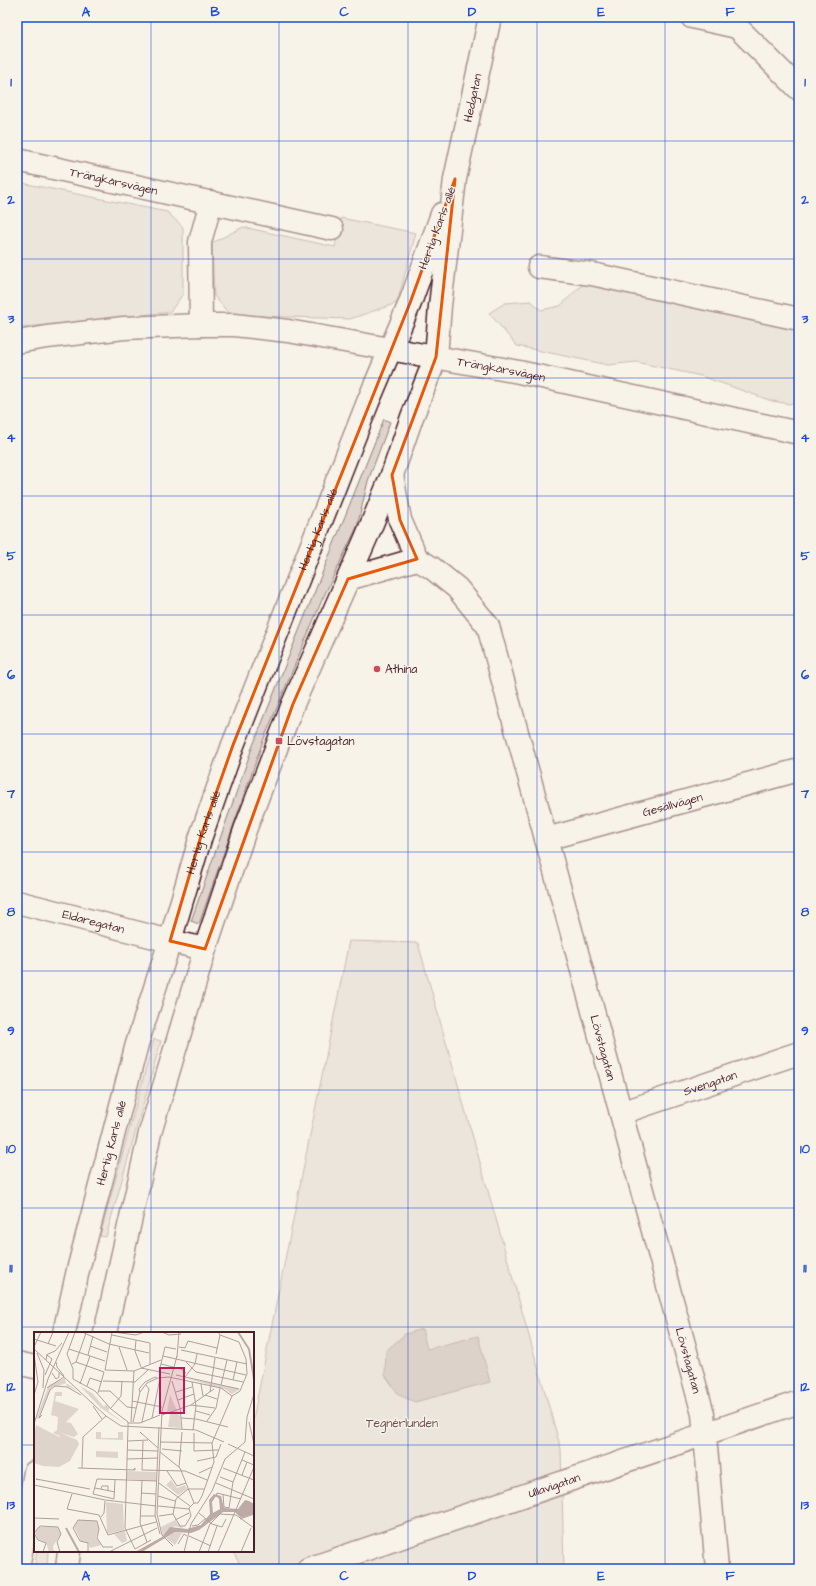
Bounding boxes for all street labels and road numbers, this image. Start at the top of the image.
street label: Hedgatan [460,72,487,124]
street label: Trängkårsvägen [68,164,159,200]
street label: Hertig Karls allé [415,184,461,272]
street label: Trängkårsvägen [456,353,547,387]
street label: Hertig Karls allé [294,485,342,573]
street label: Hertig Karls allé [182,788,226,876]
street label: Gesällvägen [640,789,705,821]
street label: Eldaregatan [60,906,126,938]
street label: Lövstagatan [586,1013,620,1083]
street label: Svengatan [681,1066,739,1100]
street label: Hertig Karls allé [92,1098,131,1187]
street label: Lövstagatan [671,1326,705,1395]
street label: Ullavigatan [526,1469,583,1502]

